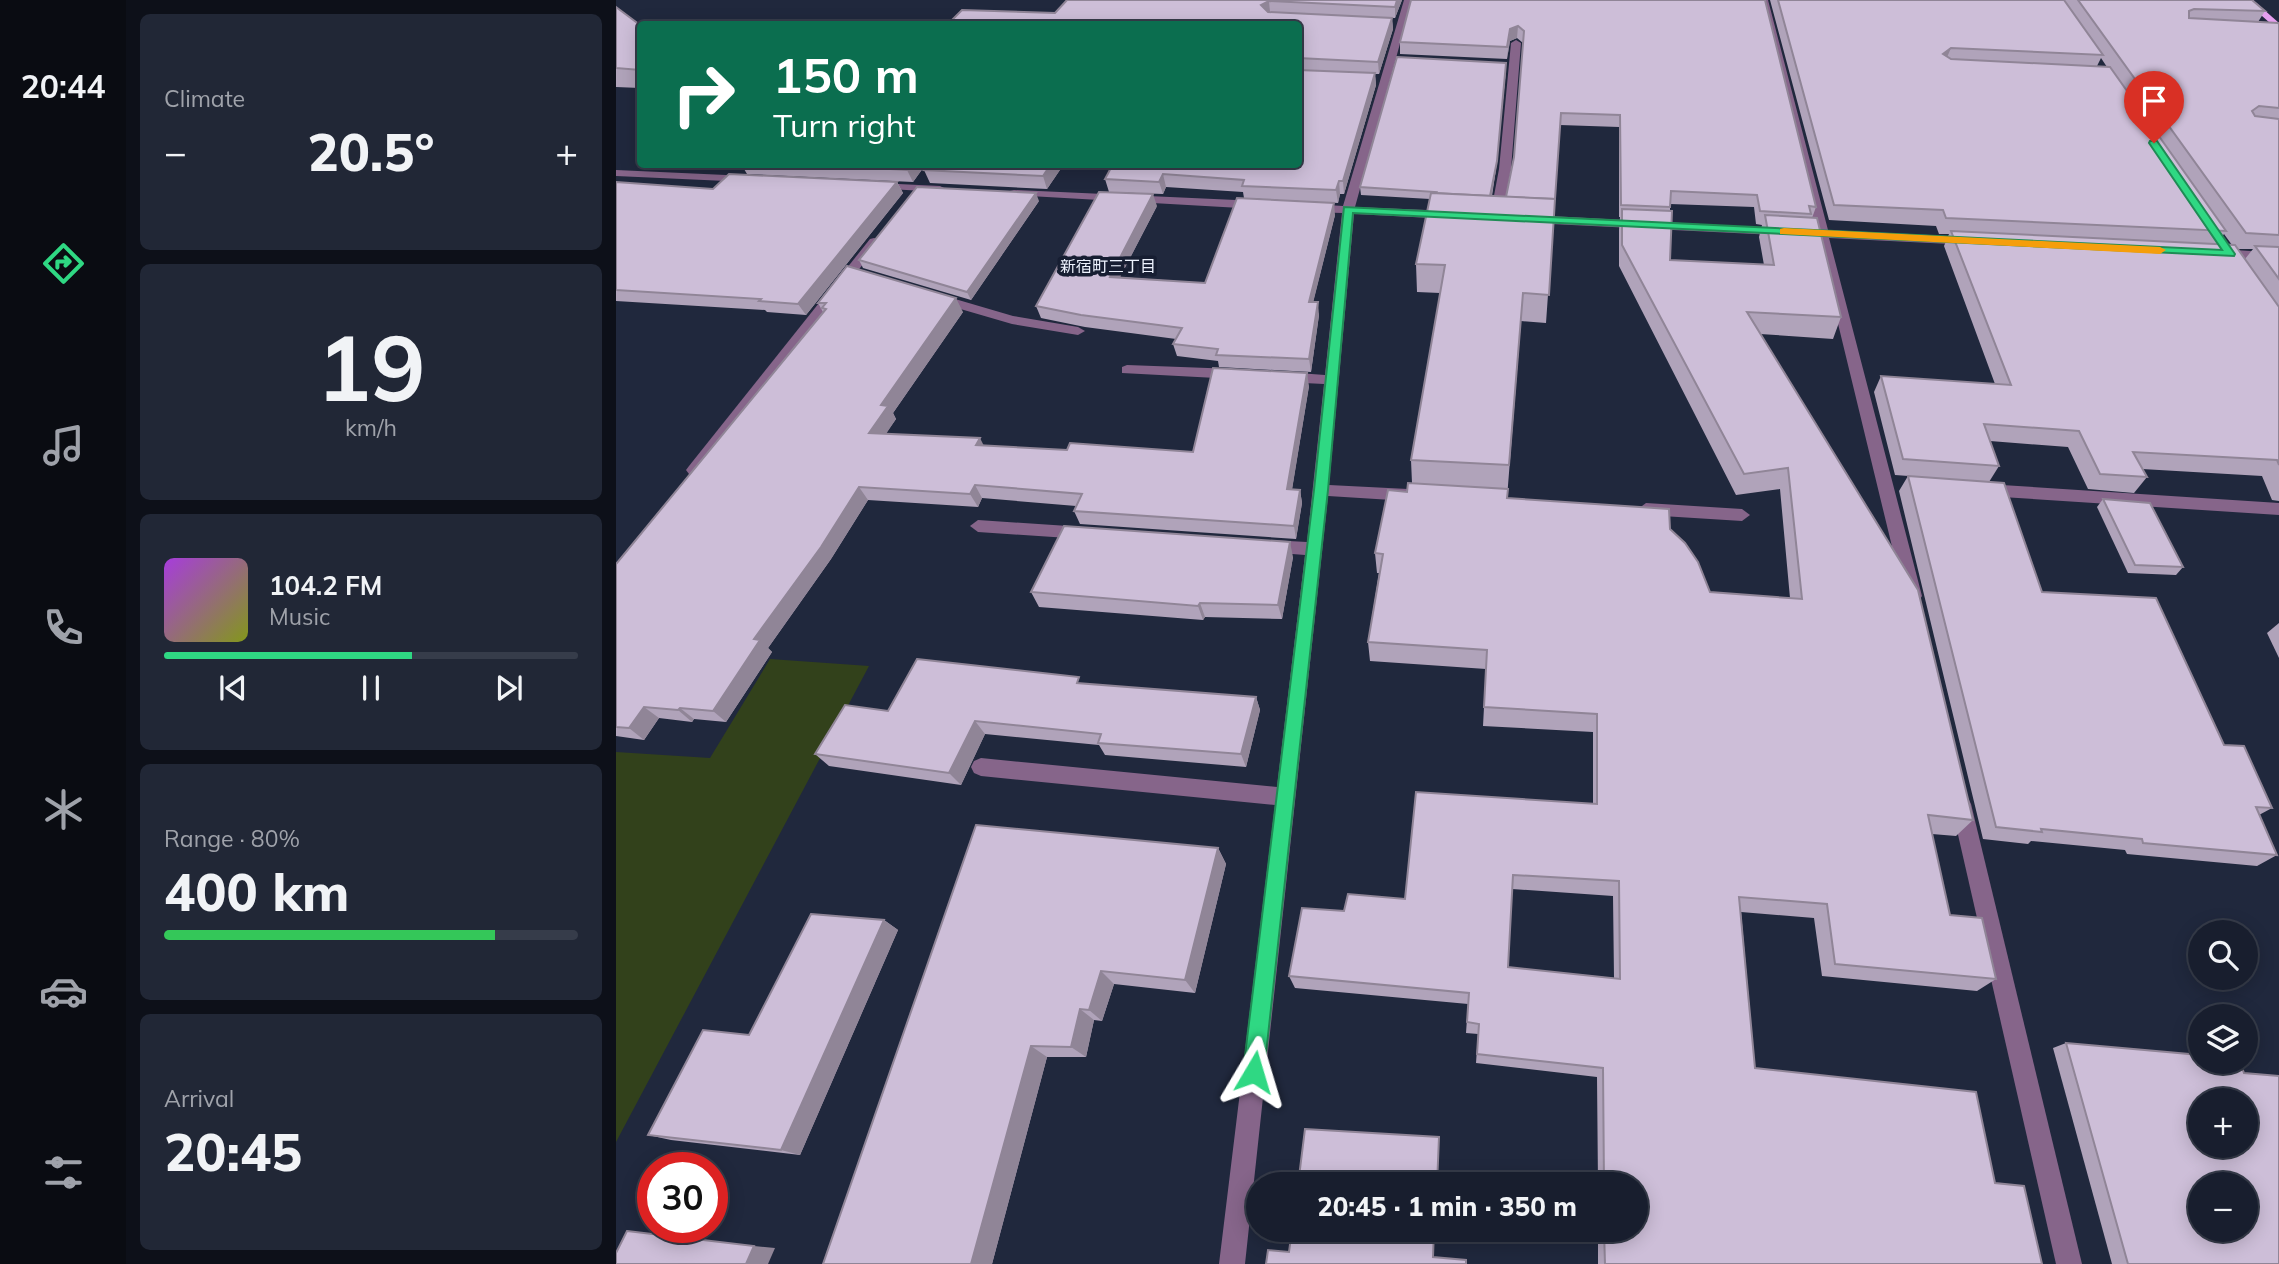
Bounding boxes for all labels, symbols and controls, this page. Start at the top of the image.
text: 150 m [773,44,919,105]
icon: right [658,49,749,140]
text: 20:44 [21,66,105,106]
pin [2124,71,2184,143]
icon: arrive [2135,82,2173,120]
text: Climate [164,84,245,113]
text: Turn right [773,105,916,145]
text: 20.5° [307,119,435,184]
text: − [164,128,187,176]
text: + [555,128,578,176]
icon: directions [39,239,88,288]
district label: 新宿町三丁目 [1060,256,1156,276]
text: 19 [316,310,426,424]
text: km/h [345,413,397,442]
icon: music [39,421,88,470]
text: 104.2 FM [269,569,382,602]
text: Music [269,602,330,631]
icon: phone [39,603,88,652]
icon: previous [214,669,252,707]
icon: pause [352,669,390,707]
icon: next [490,669,528,707]
icon: climate [39,785,88,834]
text: Range · 80% [164,824,300,853]
text: 400 km [164,859,349,924]
map controls [2188,920,2258,1242]
button: search [2188,920,2258,990]
icon: car [39,967,88,1016]
button: layers [2188,1004,2258,1074]
position arrow [1217,1035,1291,1109]
text: Arrival [164,1084,234,1113]
button: + [2188,1088,2258,1158]
text: 20:45 [164,1119,302,1184]
icon: filters [39,1148,88,1197]
speed limit sign: 30 [637,1152,728,1243]
button: − [2188,1172,2258,1242]
text: 20:45 · 1 min · 350 m [1317,1190,1577,1223]

